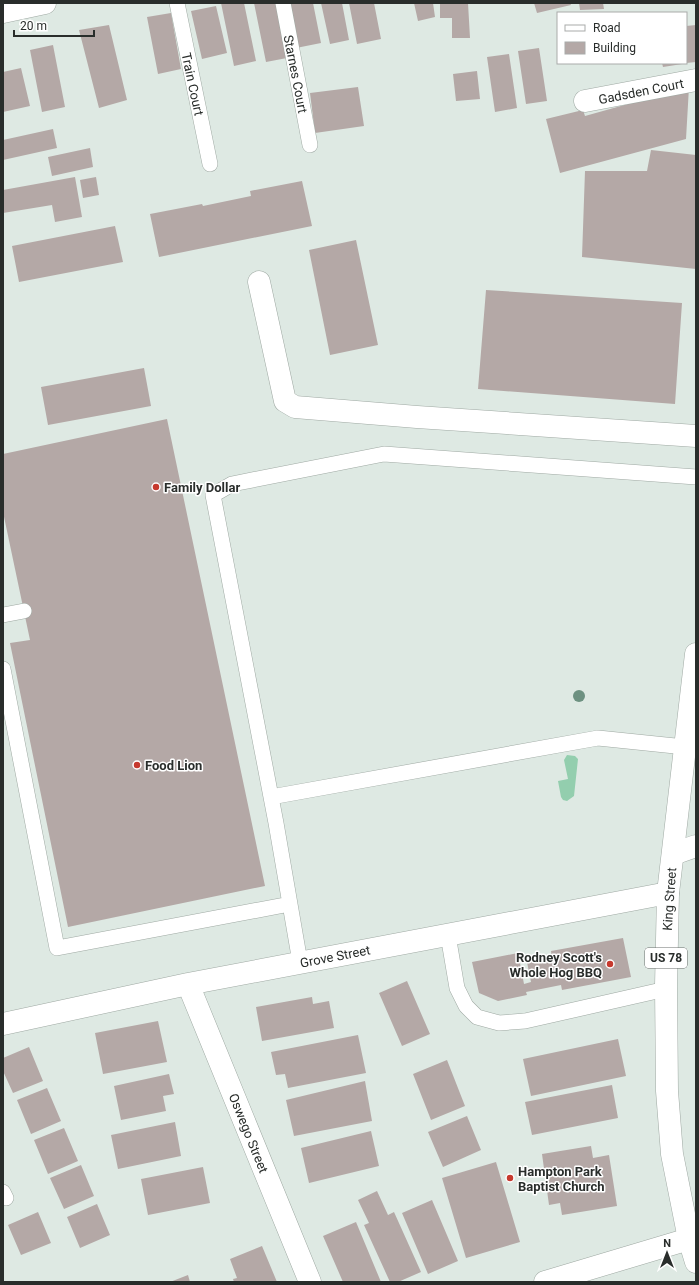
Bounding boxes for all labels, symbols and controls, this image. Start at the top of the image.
scale bar [14,12,94,38]
legend [557,12,687,64]
text: 20 m [20,19,47,33]
text: Road [593,21,621,35]
street label: Starnes Court [281,34,310,115]
text: Building [593,41,636,55]
street label: Train Court [179,51,207,117]
street label: Gadsden Court [597,76,685,107]
place label: Family Dollar [164,480,240,495]
marker: Family Dollar [151,482,161,492]
place label: Food Lion [145,758,202,773]
marker: Food Lion [132,760,142,770]
street label: King Street [660,867,679,931]
street label: Grove Street [299,942,371,971]
road number: US 78 [645,948,687,968]
place label: Rodney Scott's Whole Hog BBQ [510,950,602,980]
marker: Rodney Scott's Whole Hog BBQ [605,959,615,969]
street label: Oswego Street [226,1091,271,1175]
place label: Hampton Park Baptist Church [518,1164,604,1194]
marker: Hampton Park Baptist Church [505,1173,515,1183]
north arrow [647,1233,687,1273]
text: N [663,1237,671,1250]

